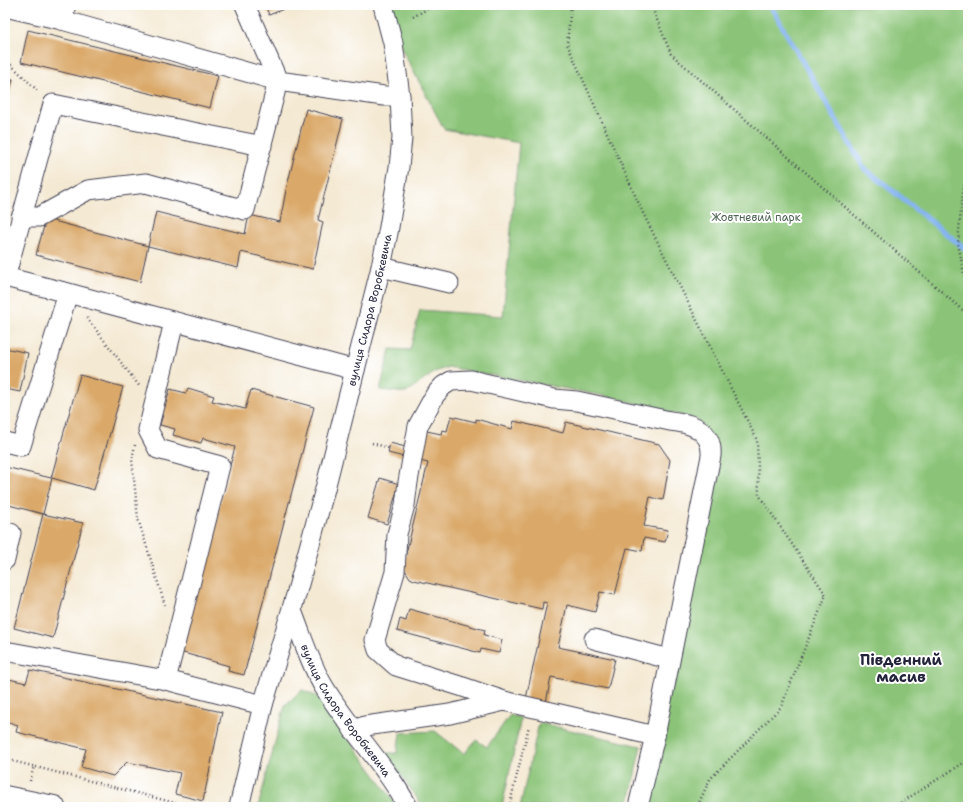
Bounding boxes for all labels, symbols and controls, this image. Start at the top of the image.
park label: Жовтневий парк [712,210,801,225]
street label: вулиця Сидора Воробкевича [344,232,395,388]
street label: вулиця Сидора Воробкевича [298,642,395,780]
district label: Південний масив [860,650,943,687]

